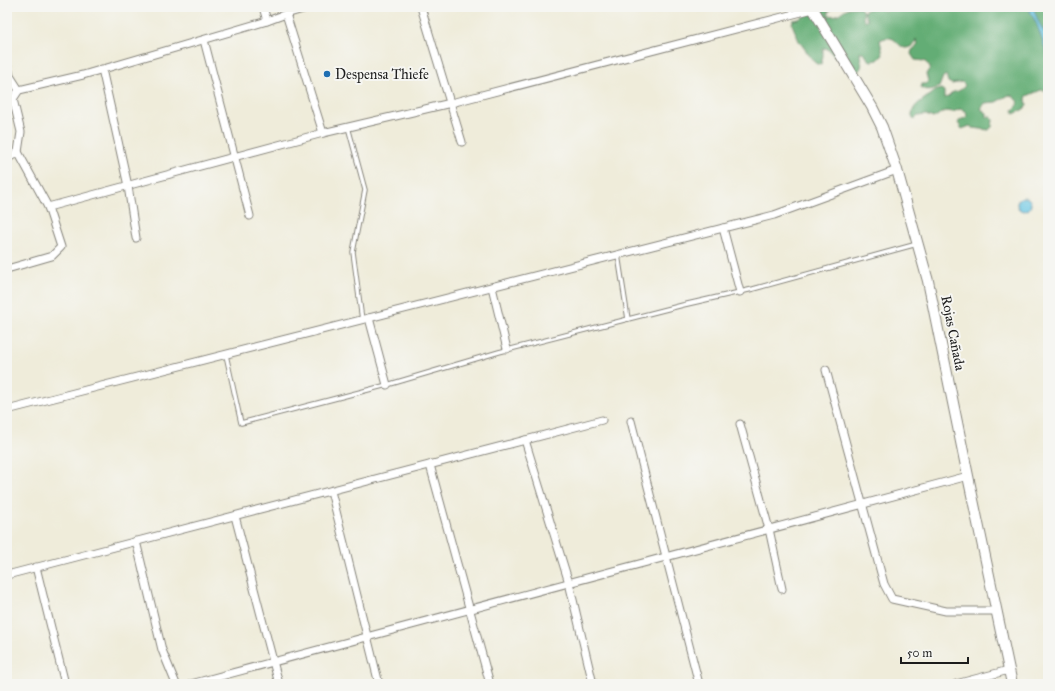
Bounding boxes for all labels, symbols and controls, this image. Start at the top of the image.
place label: Despensa Thiefe [335,66,429,83]
marker: Despensa Thiefe [322,69,332,79]
street label: Rojas Cañada [937,294,969,372]
scale bar [901,639,968,665]
text: 50 m [907,646,932,660]

